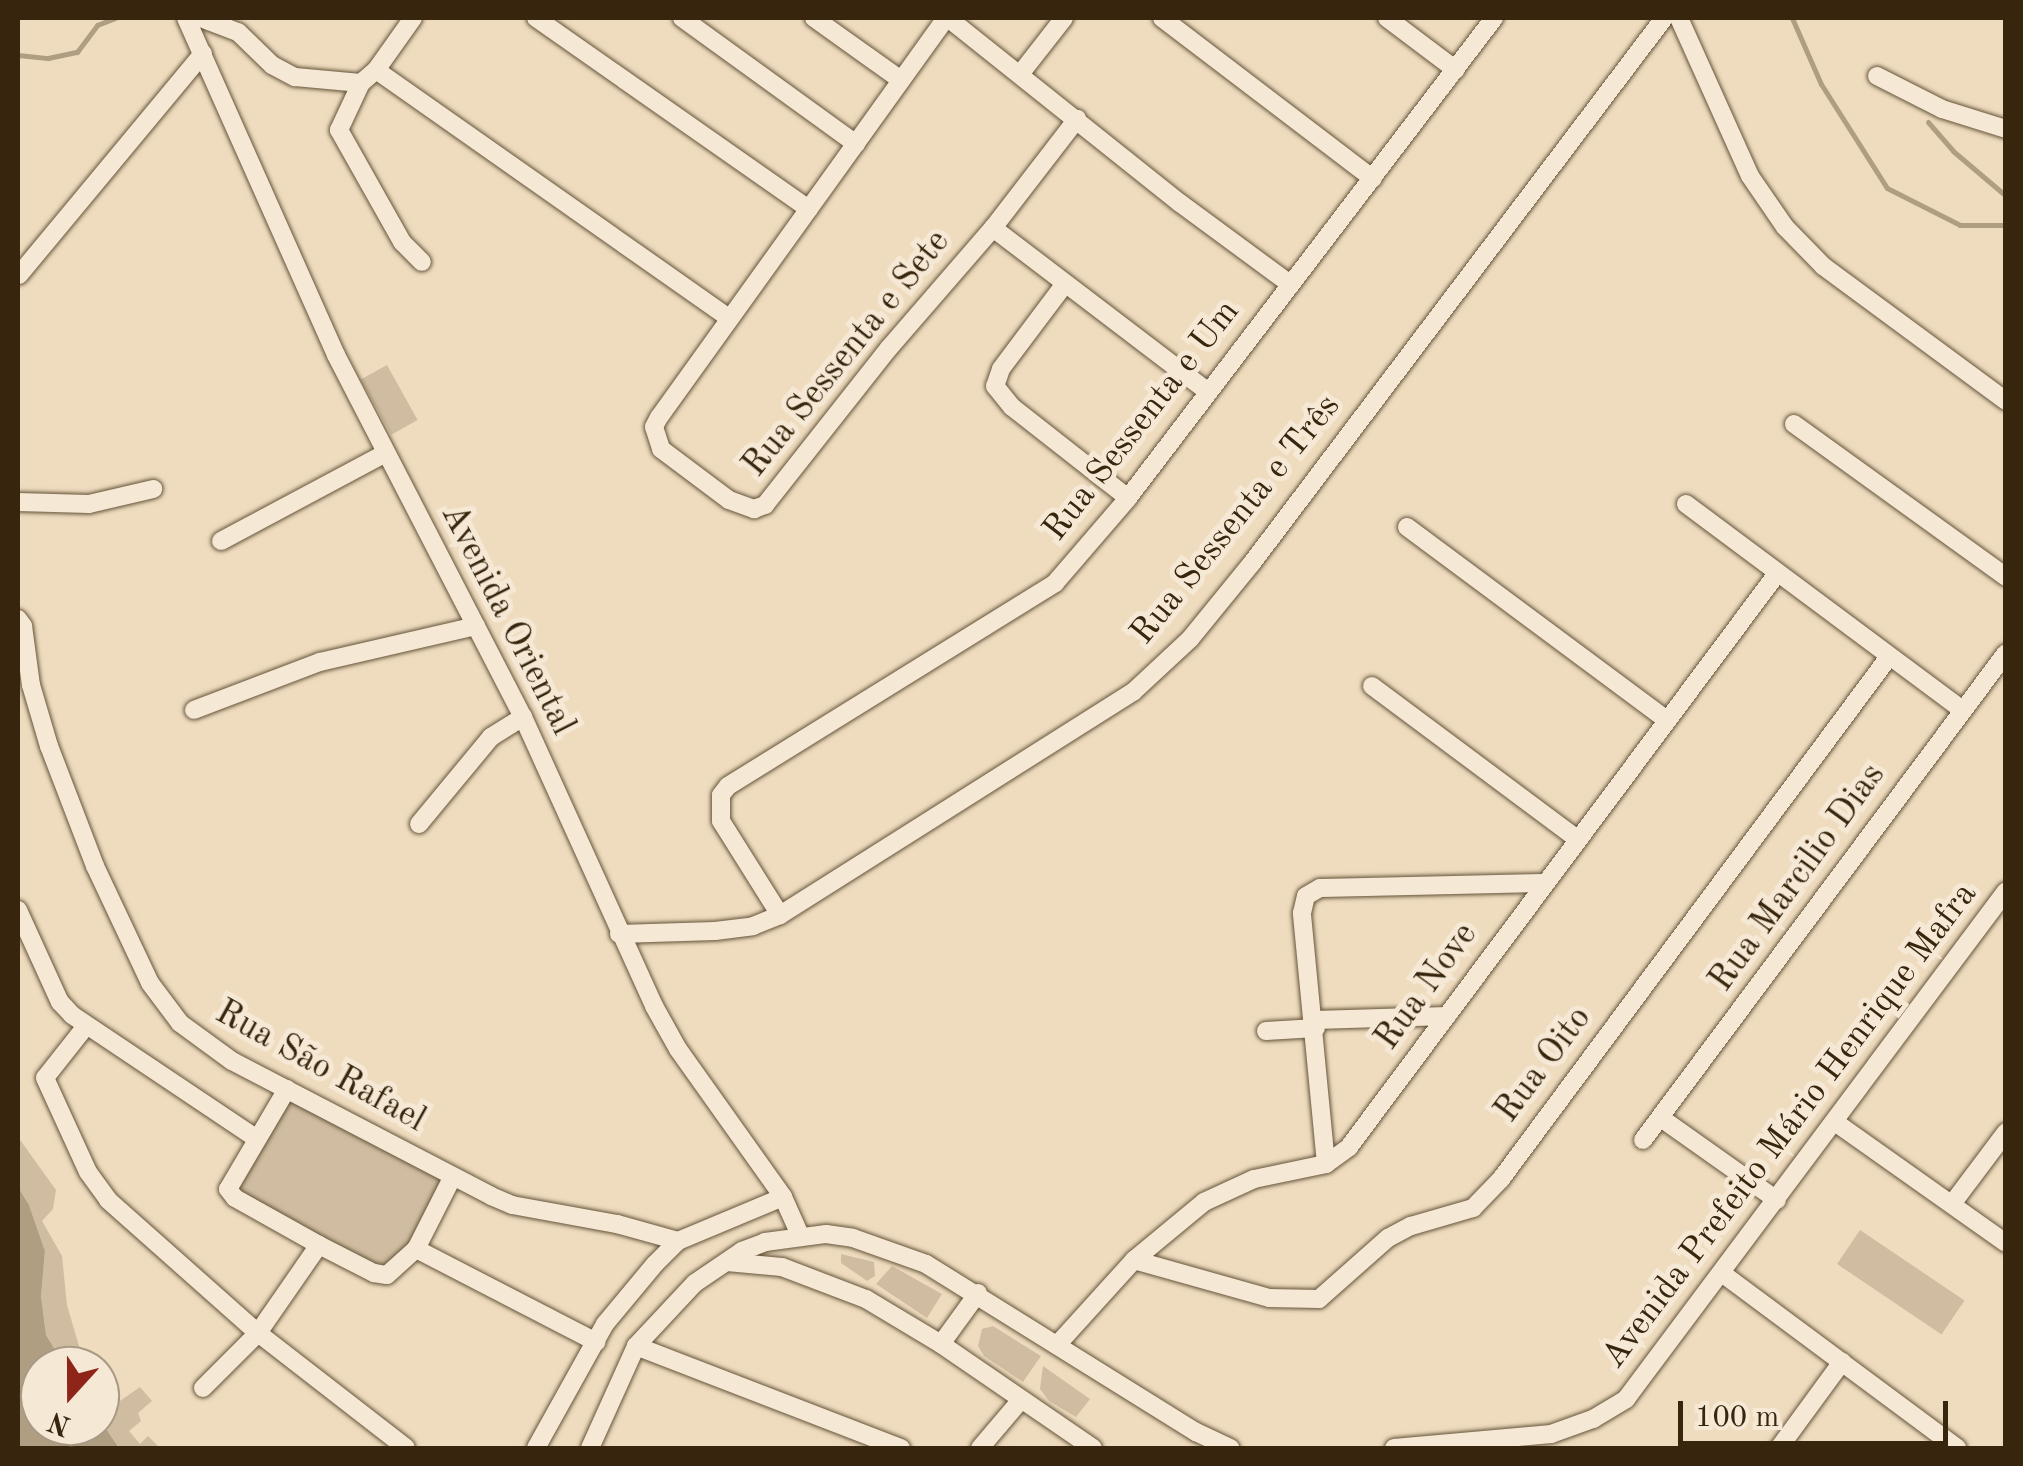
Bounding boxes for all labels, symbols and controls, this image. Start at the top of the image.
street label: Rua Sessenta e Sete [735,222,959,486]
street label: Rua Sessenta e Um [1035,292,1249,550]
street label: Rua Sessenta e Três [1122,386,1350,654]
street label: Avenida Oriental [431,498,583,742]
street label: Rua Marcilio Dias [1701,756,1895,1000]
street label: Avenida Prefeito Mário Henrique Mafra [1593,875,1987,1377]
street label: Rua Nove [1367,915,1487,1059]
street label: Rua São Rafael [208,992,432,1142]
street label: Rua Oito [1487,999,1601,1131]
north arrow [20,1346,120,1446]
scale bar [1683,1381,1953,1443]
text: 100 m [1695,1403,1779,1433]
text: N [45,1405,75,1439]

